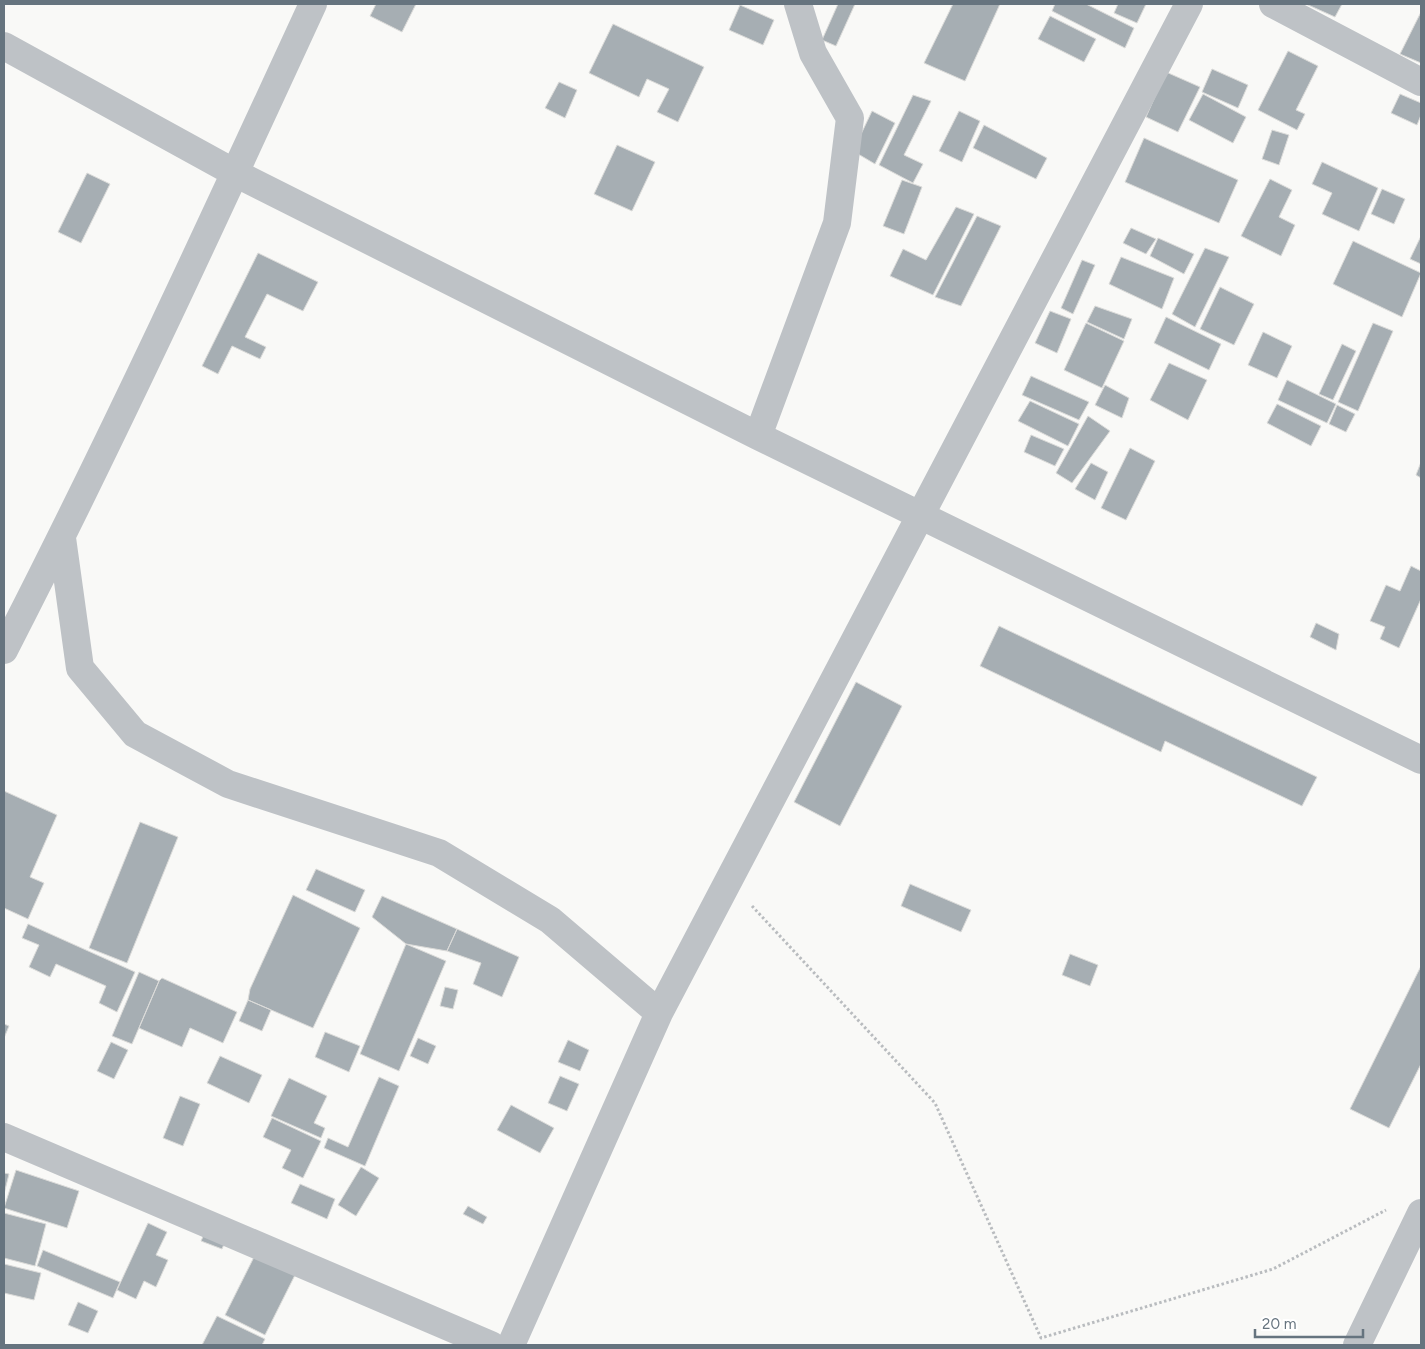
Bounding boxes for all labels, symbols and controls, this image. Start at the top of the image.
scale bar [1255,1306,1362,1338]
text: 20 m [1262,1315,1296,1333]

